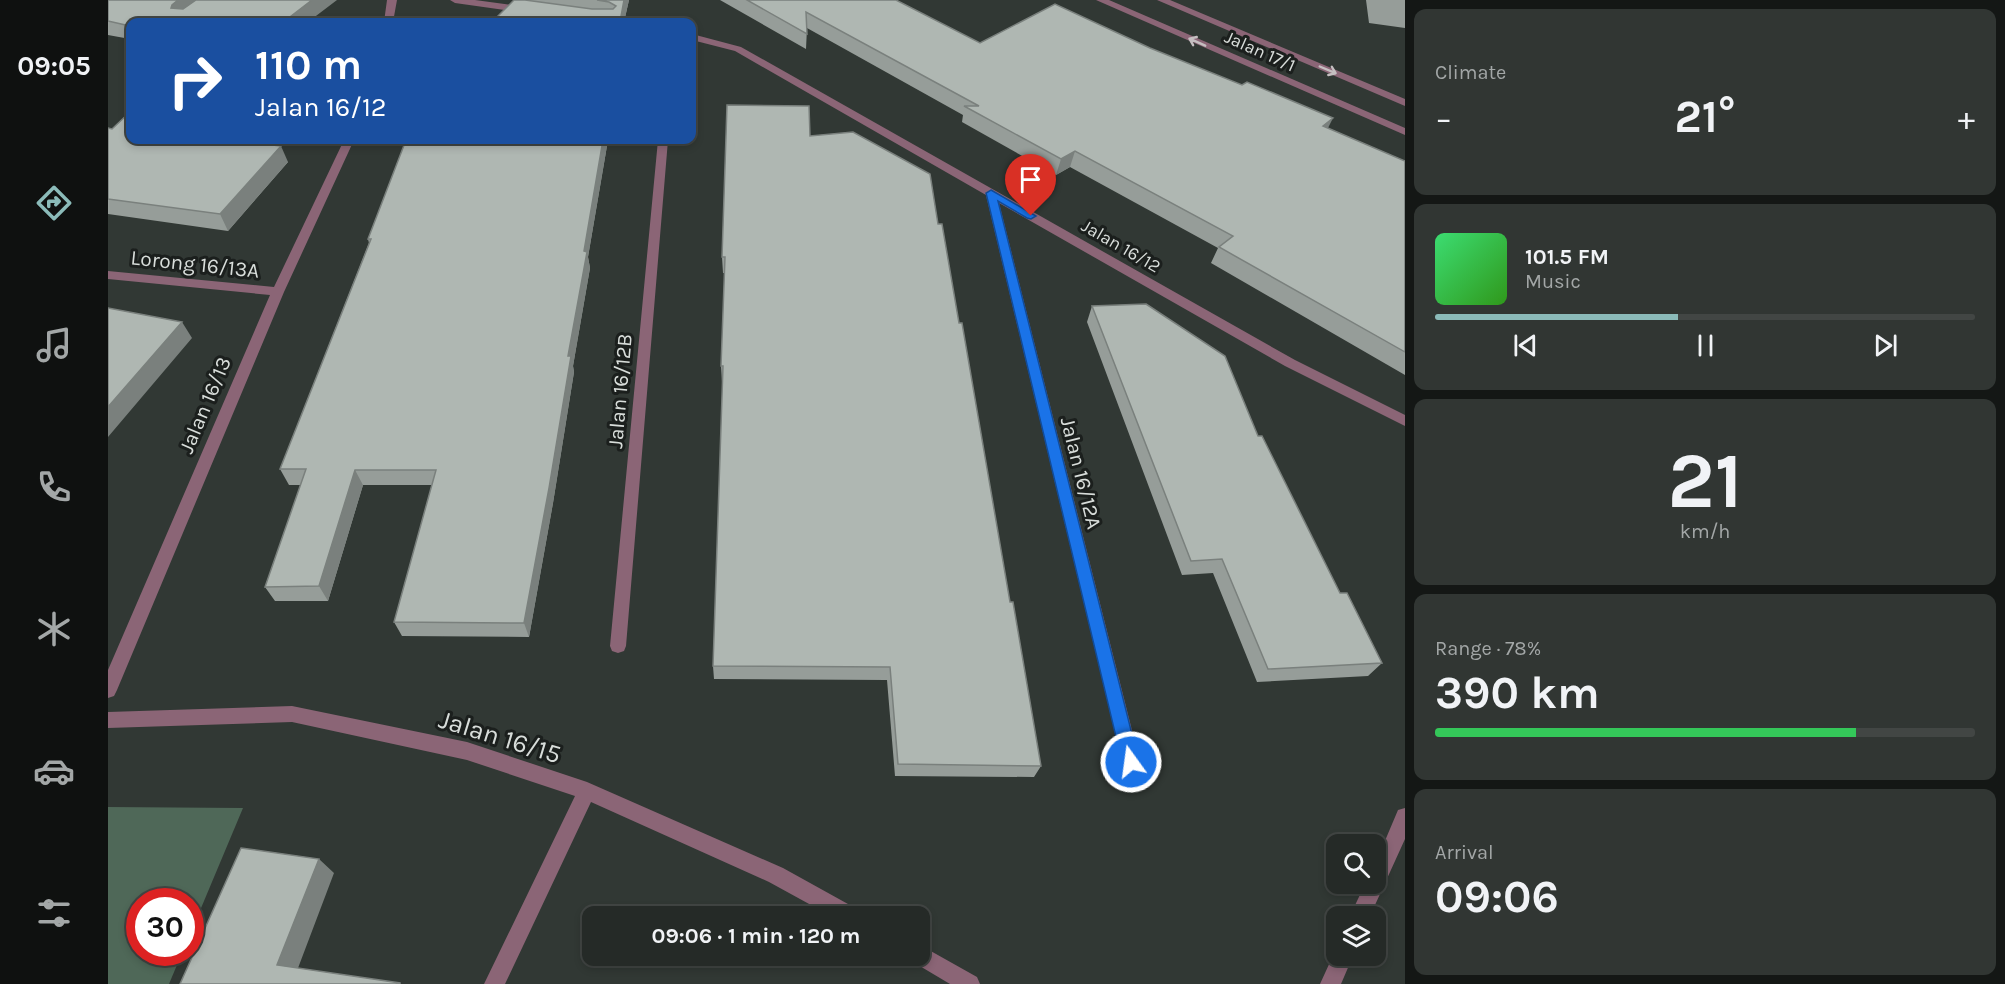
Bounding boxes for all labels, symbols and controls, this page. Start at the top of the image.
street label: Jalan 17/1 [1221,26,1299,76]
one-way arrow [1188,35,1206,47]
text: 110 m [255,40,362,90]
icon: right [156,42,234,120]
text: 09:05 [17,50,91,82]
text: Climate [1435,61,1506,84]
one-way arrow [1319,65,1337,76]
text: Jalan 16/12 [255,91,387,123]
text: 21° [1675,91,1735,143]
text: − [1435,99,1452,137]
text: + [1958,99,1975,137]
pin [1005,154,1056,216]
icon: arrive [1014,163,1047,196]
icon: directions [33,182,75,224]
street label: Jalan 16/12 [1078,215,1164,277]
text: 101.5 FM [1525,244,1609,270]
street label: Lorong 16/13A [129,245,261,283]
text: Music [1525,270,1581,293]
icon: music [33,324,75,366]
icon: previous [1509,329,1542,362]
icon: pause [1689,329,1722,362]
icon: next [1869,329,1902,362]
street label: Jalan 16/12B [603,333,637,449]
street label: Jalan 16/13 [174,353,236,457]
street label: Jalan 16/12A [1056,415,1106,531]
text: 21 [1668,435,1743,527]
icon: phone [33,466,75,508]
text: km/h [1680,520,1730,543]
icon: climate [33,608,75,650]
text: Range · 78% [1435,637,1541,660]
text: 390 km [1435,667,1600,719]
street label: Jalan 16/15 [435,704,565,770]
position arrow [1099,730,1163,794]
icon: car [33,750,75,792]
map controls [1326,834,1386,966]
button: search [1326,834,1386,894]
text: Arrival [1435,841,1494,864]
text: 09:06 [1435,871,1559,923]
speed limit sign: 30 [126,888,204,966]
icon: filters [33,892,75,934]
button: layers [1326,906,1386,966]
text: 09:06 · 1 min · 120 m [652,923,860,949]

